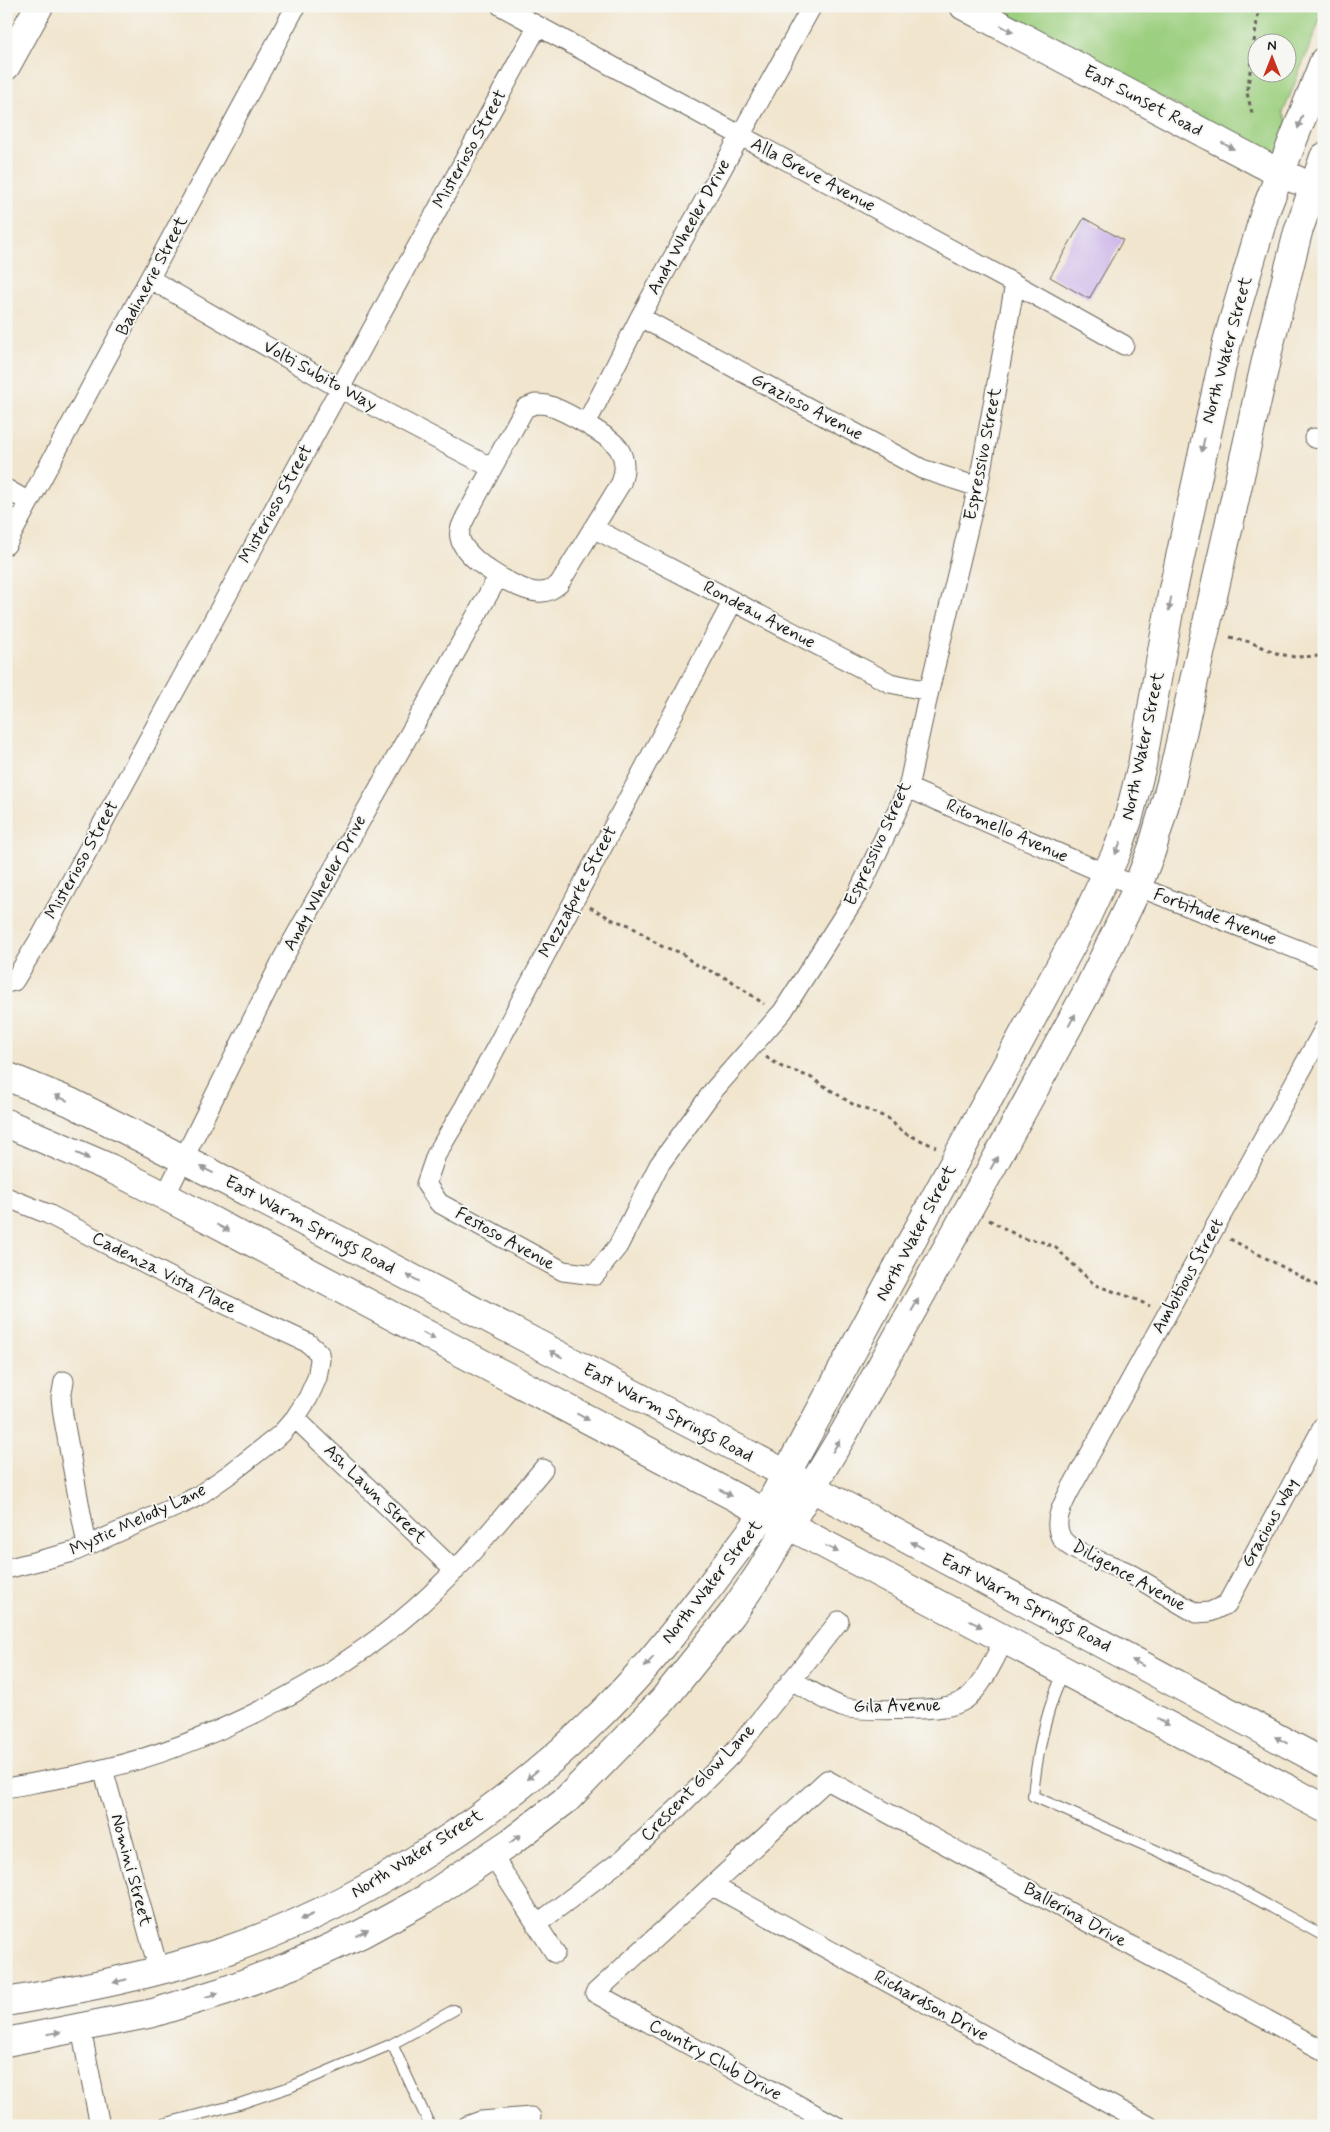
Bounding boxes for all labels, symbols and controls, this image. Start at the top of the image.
one-way arrow [1000,25,1014,33]
north arrow [1248,32,1298,82]
text: N [1267,37,1277,55]
street label: East Sunset Road [1079,60,1207,142]
street label: Misterioso Street [427,85,513,213]
one-way arrow [1296,115,1303,130]
street label: Alla Breve Avenue [747,132,879,218]
one-way arrow [1221,142,1235,150]
street label: Andy Wheeler Drive [642,155,736,299]
street label: Badinerie Street [110,212,194,340]
street label: North Water Street [1196,274,1258,426]
street label: Volti Subito Way [259,335,381,417]
street label: Grazioso Avenue [747,367,867,447]
street label: Espressivo Street [958,385,1008,522]
one-way arrow [1199,438,1207,454]
street label: Misterioso Street [233,440,319,568]
street label: Rondeau Avenue [699,575,819,655]
one-way arrow [1166,597,1174,613]
street label: North Water Street [1116,669,1171,822]
street label: Espressivo Street [839,778,917,910]
street label: Ritomello Avenue [942,793,1072,869]
street label: Misterioso Street [39,796,125,924]
street label: Andy Wheeler Drive [278,811,372,955]
street label: Mezzaforte Street [533,822,625,963]
one-way arrow [1114,841,1122,856]
street label: Fortitude Avenue [1150,883,1280,951]
one-way arrow [1068,1012,1076,1027]
one-way arrow [54,1094,68,1102]
one-way arrow [76,1152,90,1160]
one-way arrow [990,1156,999,1169]
street label: North Water Street [870,1160,962,1305]
one-way arrow [199,1166,214,1174]
street label: East Warm Springs Road [220,1170,399,1282]
street label: Festoso Avenue [451,1202,559,1276]
street label: Ambitious Street [1146,1214,1230,1338]
one-way arrow [216,1224,230,1232]
street label: Cadenza Vista Place [88,1226,240,1320]
one-way arrow [406,1274,419,1283]
one-way arrow [911,1298,920,1311]
one-way arrow [422,1332,436,1340]
one-way arrow [549,1350,564,1358]
street label: East Warm Springs Road [578,1358,757,1470]
one-way arrow [575,1413,590,1421]
street label: Ash Lawn Street [318,1439,432,1550]
one-way arrow [832,1440,841,1453]
street label: Gracious Way [1236,1474,1304,1572]
street label: Mystic Melody Lane [66,1478,210,1562]
one-way arrow [719,1489,734,1497]
street label: North Water Street [656,1515,768,1649]
street label: Diligence Avenue [1068,1535,1190,1617]
one-way arrow [910,1541,925,1549]
one-way arrow [824,1545,839,1553]
street label: East Warm Springs Road [936,1548,1115,1660]
one-way arrow [968,1620,983,1628]
one-way arrow [643,1655,654,1668]
one-way arrow [1131,1659,1144,1668]
street label: Gila Avenue [853,1693,941,1719]
one-way arrow [1156,1718,1170,1726]
street label: Crescent Glow Lane [635,1719,761,1847]
one-way arrow [1274,1736,1288,1744]
one-way arrow [526,1769,539,1780]
street label: North Water Street [347,1804,488,1904]
street label: Nomini Street [105,1811,158,1929]
one-way arrow [508,1833,521,1844]
street label: Ballerina Drive [1019,1877,1131,1953]
one-way arrow [300,1913,314,1921]
one-way arrow [355,1929,369,1937]
street label: Richardson Drive [870,1965,992,2047]
one-way arrow [113,1977,128,1985]
one-way arrow [205,1990,220,1998]
street label: Country Club Drive [644,2014,786,2106]
one-way arrow [47,2029,63,2037]

